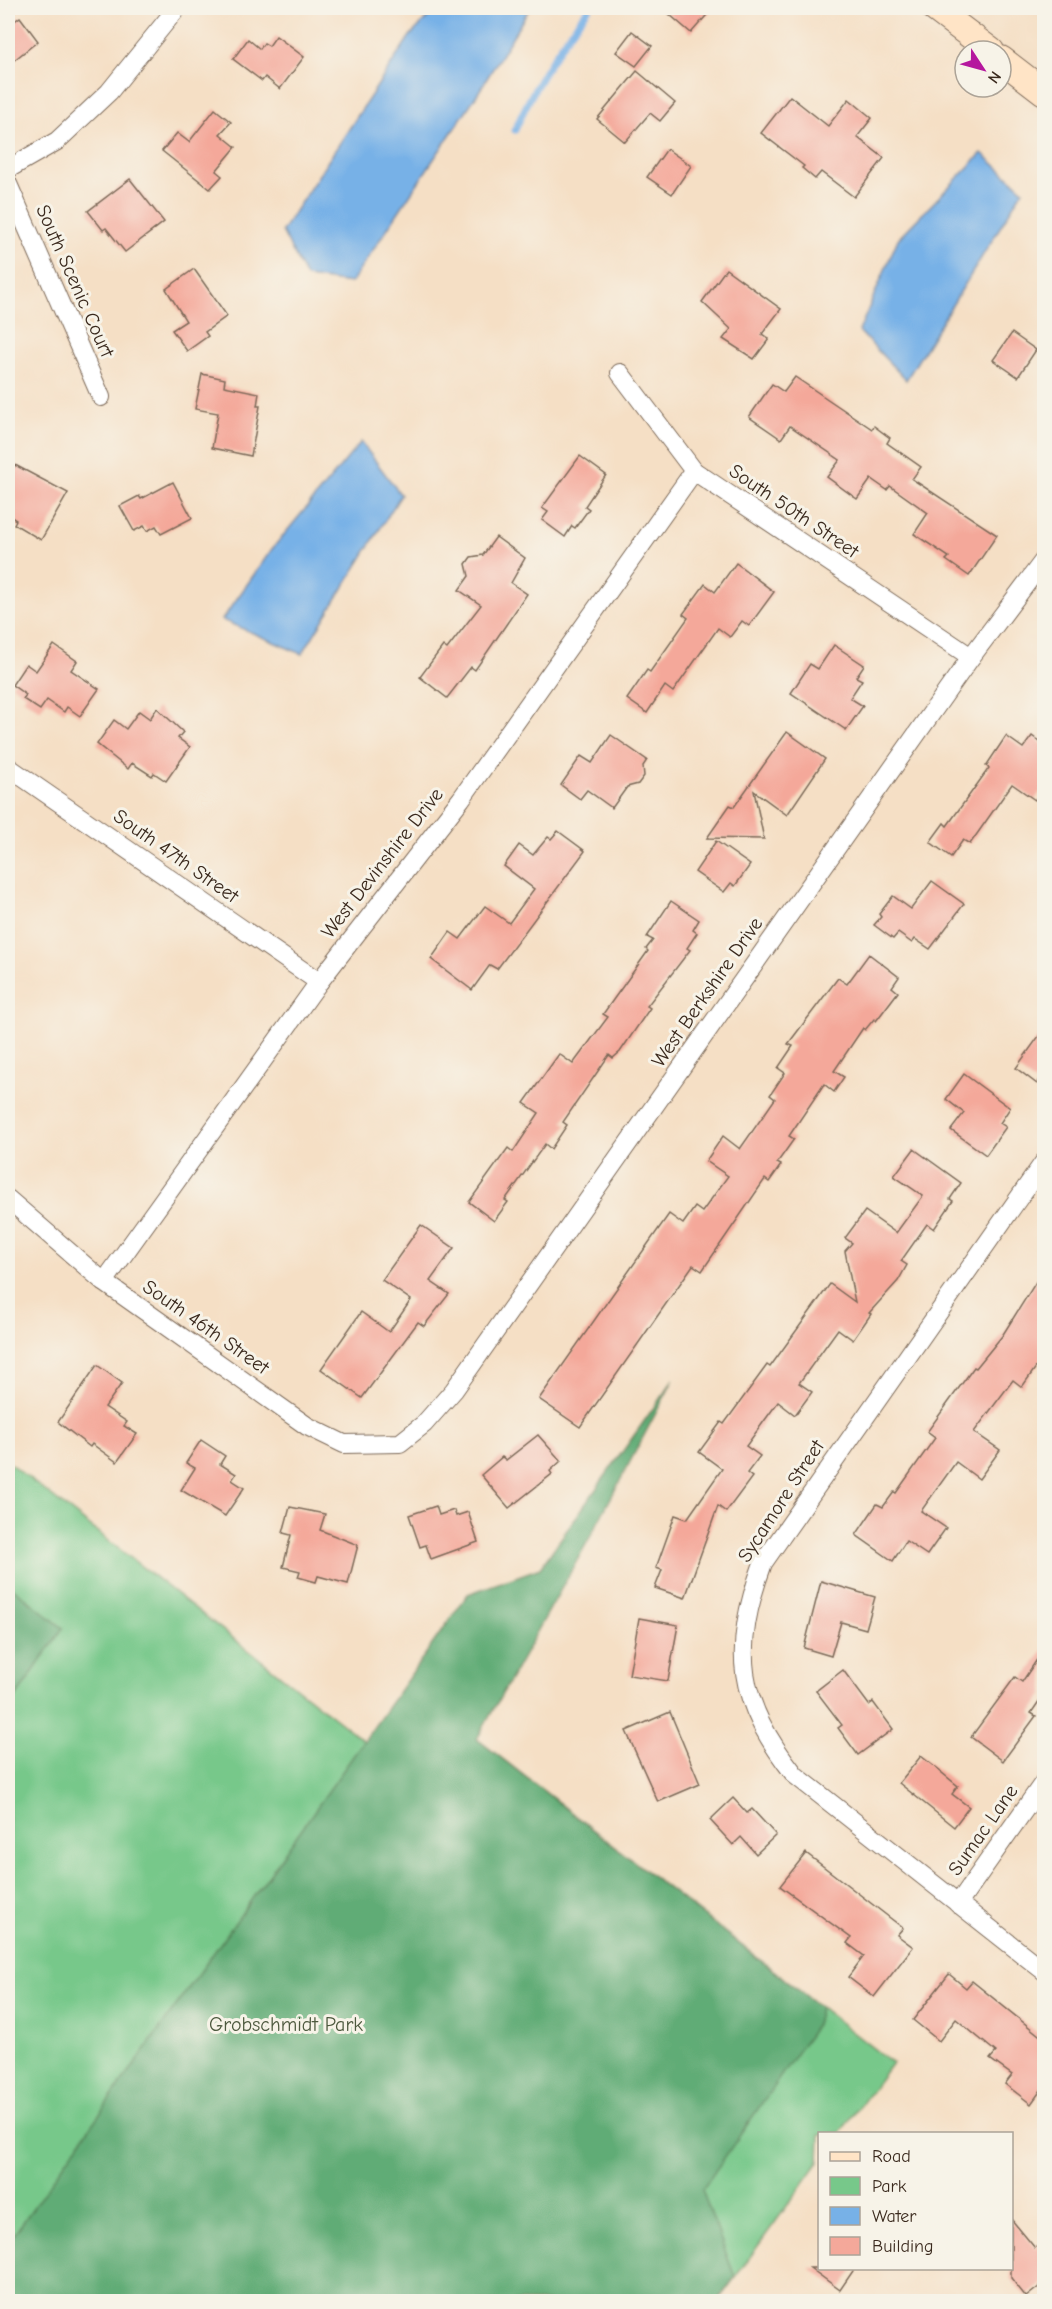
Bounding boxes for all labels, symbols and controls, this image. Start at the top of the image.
north arrow [953,39,1013,99]
text: N [984,68,1005,87]
street label: South Scenic Court [31,201,119,362]
street label: South 50th Street [725,459,864,564]
street label: West Devinshire Drive [316,783,448,943]
street label: South 47th Street [109,804,244,908]
street label: West Berkshire Drive [647,913,767,1071]
street label: South 46th Street [139,1275,275,1380]
street label: Sycamore Street [733,1434,830,1566]
street label: Sumac Lane [943,1780,1023,1880]
park label: Grobschmidt Park [209,2013,363,2036]
legend [818,2132,1013,2270]
text: Road [872,2146,911,2167]
text: Park [872,2176,907,2197]
text: Water [872,2206,917,2227]
text: Building [872,2236,934,2257]

